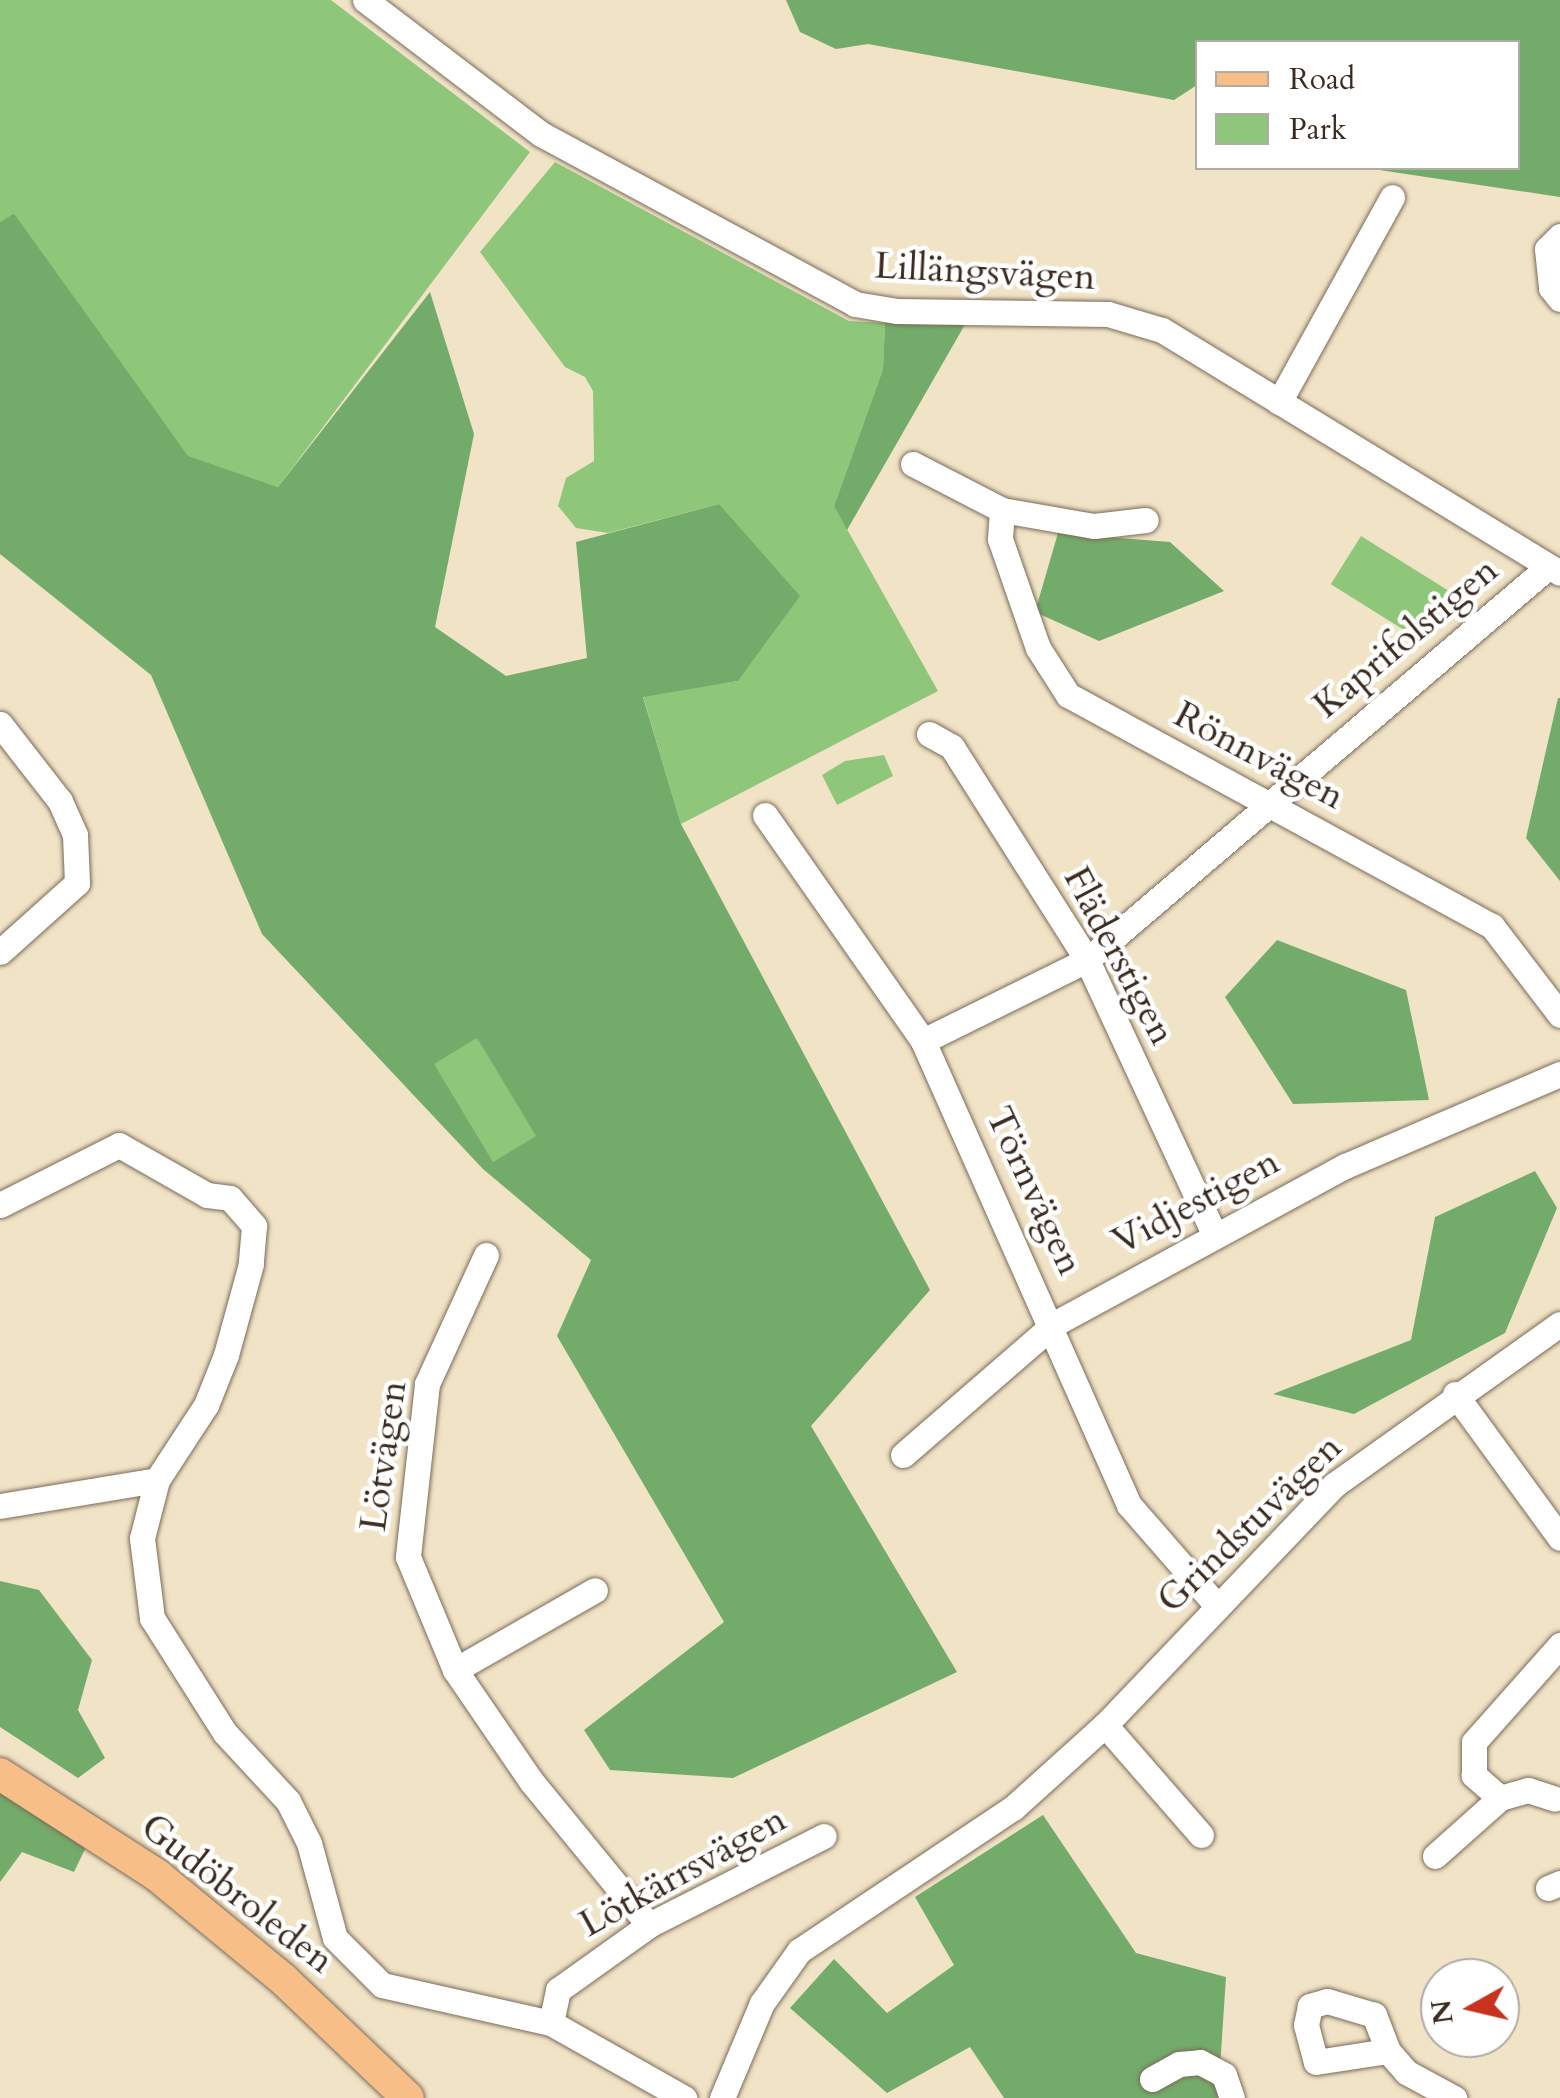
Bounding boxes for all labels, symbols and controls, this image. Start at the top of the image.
legend [1195,40,1520,170]
text: Road [1289,59,1355,100]
text: Park [1289,109,1347,150]
street label: Lillängsvägen [873,243,1097,301]
street label: Kaprifolstigen [1304,548,1508,728]
street label: Rönnvägen [1166,692,1352,820]
street label: Fläderstigen [1053,859,1185,1053]
street label: Törnvägen [975,1100,1093,1282]
street label: Vidjestigen [1105,1139,1287,1265]
street label: Lötvägen [351,1378,417,1534]
street label: Grindstuvägen [1149,1425,1351,1623]
street label: Lötkärrsvägen [572,1797,794,1947]
street label: Gudöbroleden [131,1804,343,1984]
north arrow [1420,1958,1520,2058]
text: N [1422,1997,1463,2027]

